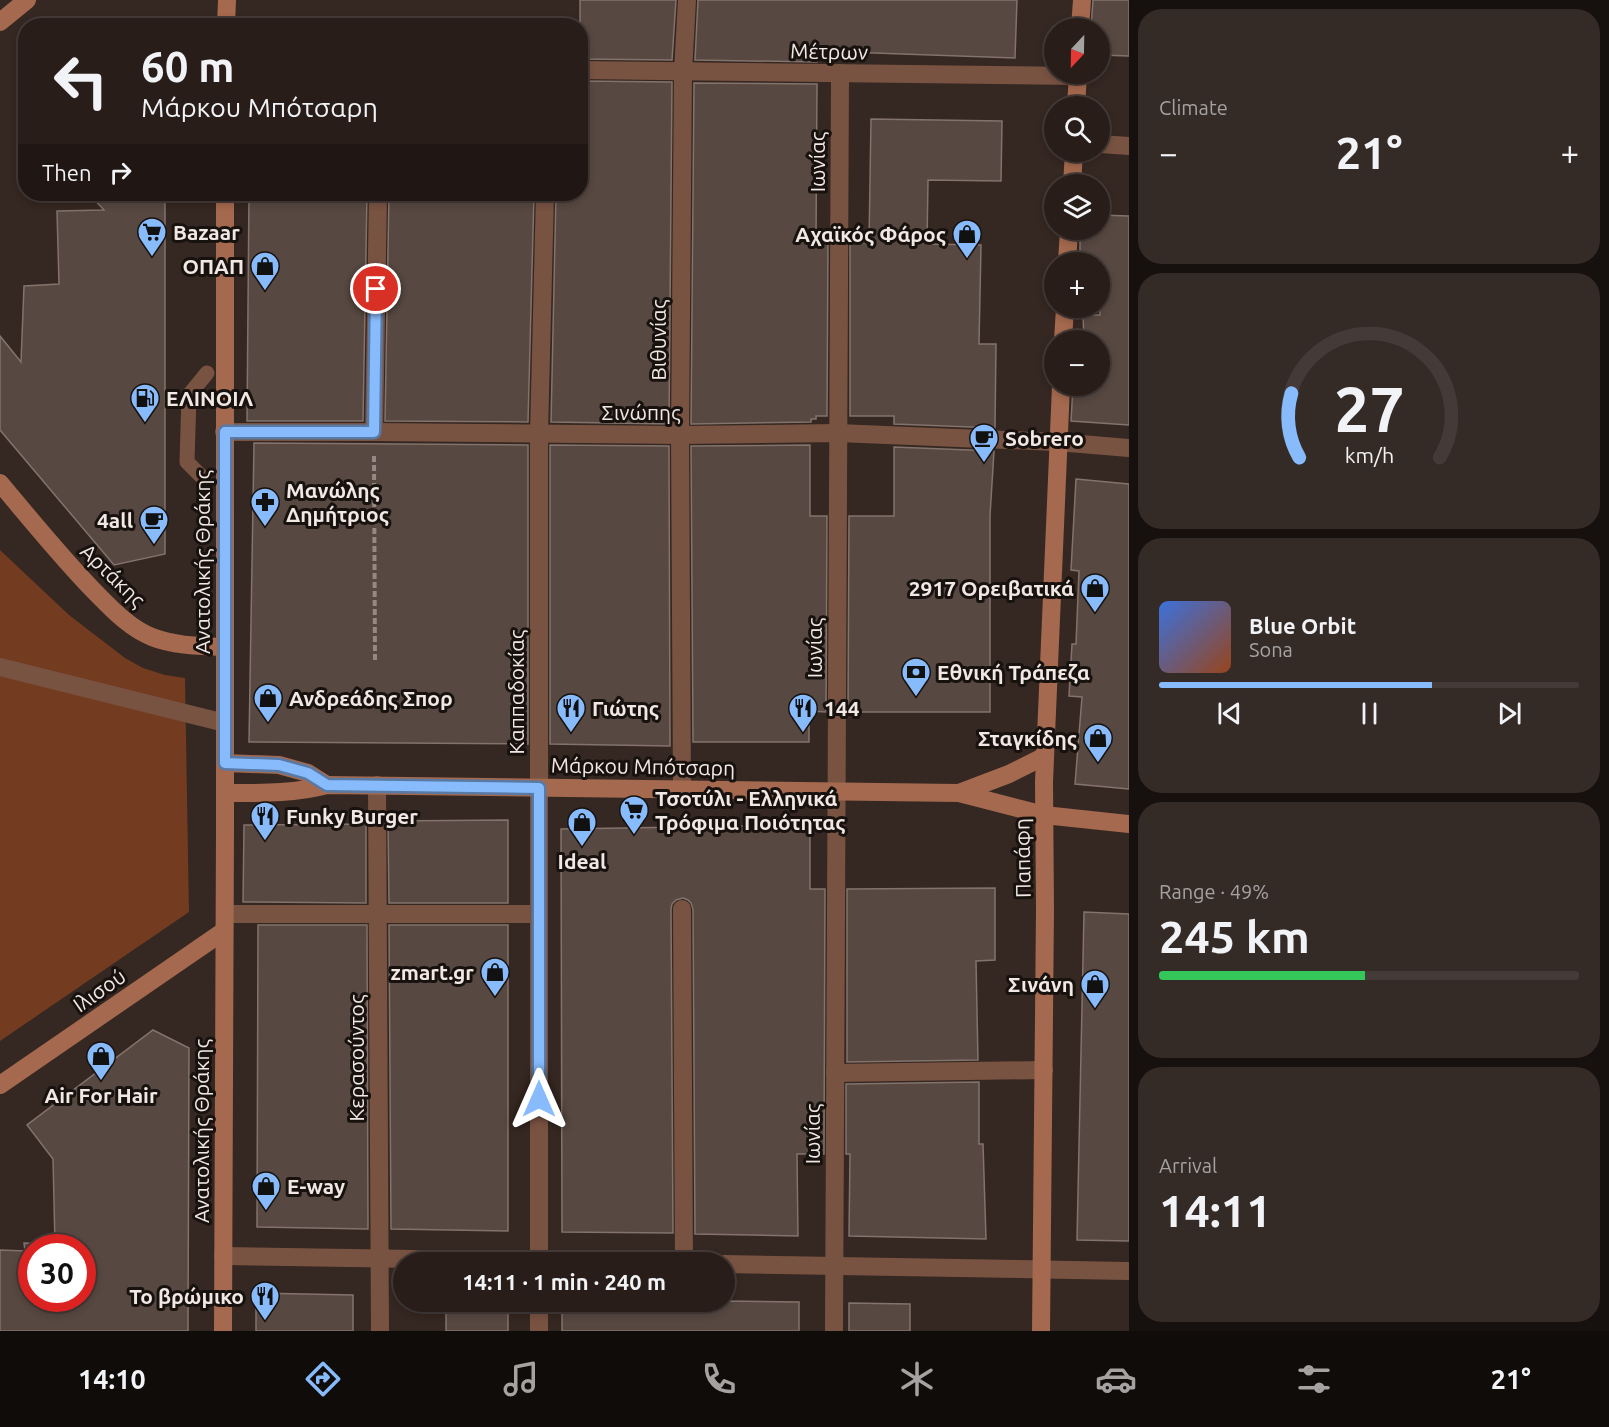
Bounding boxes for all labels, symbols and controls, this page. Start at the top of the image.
north arrow [1044,18,1110,84]
map controls [1044,18,1110,396]
street label: Μέτρων [790,38,868,64]
icon: left [42,42,120,120]
text: 60 m [141,43,235,90]
text: Μάρκου Μπότσαρη [141,92,378,122]
button: search [1044,96,1110,162]
text: Climate [1159,96,1228,119]
text: 21° [1336,127,1402,178]
street label: Ιωνίας [805,131,829,192]
text: − [1159,134,1178,171]
text: + [1560,134,1579,171]
icon: right [104,156,137,189]
text: Then [42,160,92,185]
button: layers [1044,174,1110,240]
supermarket icon: Bazaar [136,216,168,258]
shop icon: Αχαϊκός Φάρος [951,218,983,260]
place label: Bazaar [173,220,240,244]
place label: Αχαϊκός Φάρος [795,222,946,246]
shop icon: ΟΠΑΠ [249,250,281,292]
button: + [1044,252,1110,318]
place label: ΟΠΑΠ [182,254,244,278]
pin [350,263,401,314]
icon: arrive [359,272,392,305]
street label: Βιθυνίας [646,299,670,381]
button: − [1044,330,1110,396]
text: 27 [1334,374,1404,444]
fuel station icon: ΕΛΙΝΟΙΛ [129,382,161,424]
place label: ΕΛΙΝΟΙΛ [166,386,254,410]
street label: Σινώπης [601,400,681,424]
cafe icon: Sobrero [968,422,1000,464]
place label: Sobrero [1005,426,1084,450]
text: km/h [1344,444,1394,468]
street label: Ανατολικής Θράκης [190,470,214,654]
place label: Μανώλης Δημήτριος [286,478,389,526]
pharmacy icon: Μανώλης Δημήτριος [249,486,281,528]
cafe icon: 4all [138,504,170,546]
place label: 4all [97,508,133,532]
street label: Αρτάκης [76,539,150,612]
shop icon: 2917 Ορειβατικά [1079,572,1111,614]
place label: 2917 Ορειβατικά [909,576,1074,600]
text: Blue Orbit [1249,613,1356,638]
street label: Ιωνίας [802,617,826,678]
street label: Καππαδοκίας [504,629,528,754]
text: Sona [1249,638,1293,661]
bank icon: Εθνική Τράπεζα [900,656,932,698]
place label: Εθνική Τράπεζα [937,660,1090,684]
shop icon: Ανδρεάδης Σπορ [252,682,284,724]
place label: Ανδρεάδης Σπορ [289,686,453,710]
restaurant icon: Γιώτης [555,692,587,734]
restaurant icon: 144 [787,692,819,734]
place label: Γιώτης [592,696,659,720]
place label: 144 [824,696,860,720]
icon: previous [1213,697,1246,730]
icon: pause [1353,697,1386,730]
icon: next [1493,697,1526,730]
shop icon: Σταγκίδης [1082,722,1114,764]
place label: Σταγκίδης [978,726,1077,750]
street label: Μάρκου Μπότσαρη [551,752,735,780]
place label: Τσοτύλι - Ελληνικά Τρόφιμα Ποιότητας [655,786,846,834]
supermarket icon: Τσοτύλι - Ελληνικά Τρόφιμα Ποιότητας [618,794,650,836]
restaurant icon: Funky Burger [249,800,281,842]
place label: Funky Burger [286,804,418,828]
shop icon: Ideal [566,806,598,848]
street label: Παπάφη [1009,818,1035,898]
place label: Ideal [558,849,606,873]
text: Range · 49% [1159,880,1269,903]
text: 245 km [1159,911,1310,962]
shop icon: zmart.gr [479,956,511,998]
place label: zmart.gr [391,960,474,984]
street label: Ιλισού [68,963,130,1017]
shop icon: Σινάνη [1079,968,1111,1010]
place label: Σινάνη [1008,972,1074,996]
street label: Κερασούντος [344,994,368,1121]
street label: Ανατολικής Θράκης [189,1039,213,1223]
shop icon: Air For Hair [85,1040,117,1082]
position arrow [507,1067,571,1131]
place label: Air For Hair [44,1083,158,1107]
street label: Ιωνίας [800,1103,824,1164]
text: Arrival [1159,1154,1217,1177]
shop icon: E-way [250,1170,282,1212]
place label: E-way [287,1174,345,1198]
text: 14:11 [1159,1185,1272,1236]
speed limit sign: 30 [18,1234,96,1312]
text: 14:11 · 1 min · 240 m [462,1269,666,1294]
restaurant icon: Το βρώμικο [249,1280,281,1322]
place label: Το βρώμικο [129,1284,244,1308]
icon: directions [302,1358,344,1400]
icon: music [500,1358,542,1400]
icon: phone [698,1358,740,1400]
icon: climate [896,1358,938,1400]
icon: car [1095,1358,1137,1400]
icon: filters [1293,1358,1335,1400]
text: 14:10 [78,1364,146,1394]
text: 21° [1491,1364,1531,1394]

